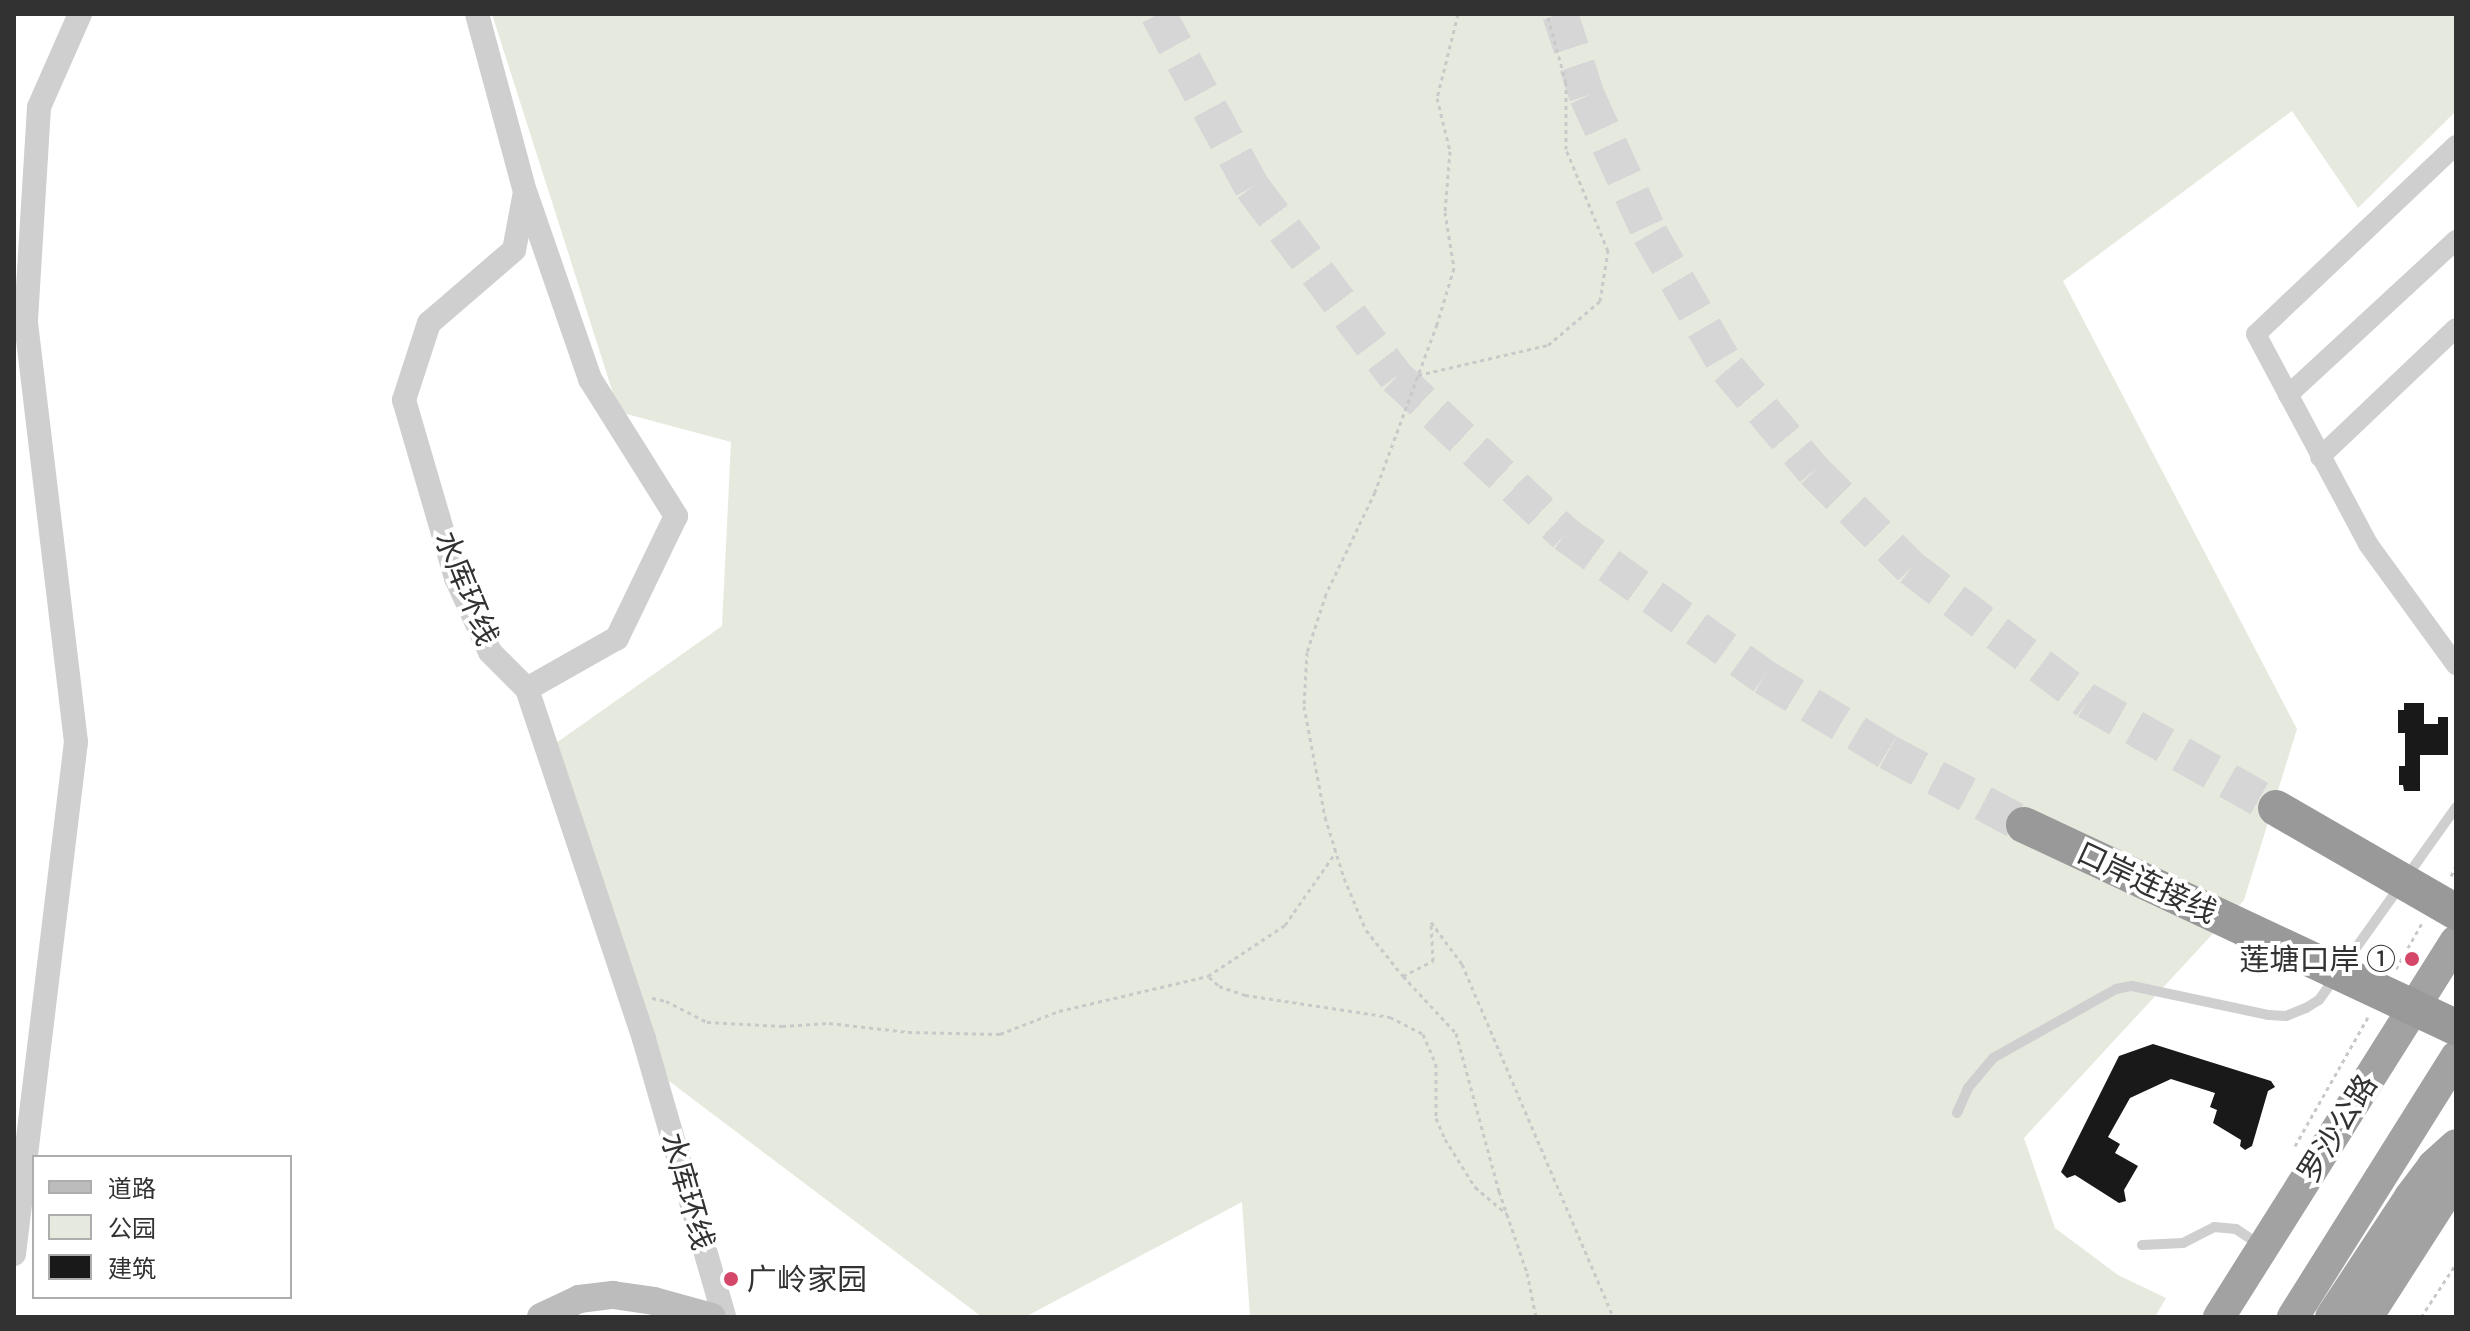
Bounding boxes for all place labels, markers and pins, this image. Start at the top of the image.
place label: 莲塘口岸 ① [2239,941,2396,977]
marker: 莲塘口岸 ① [2403,950,2421,968]
place label: 广岭家园 [747,1261,867,1297]
marker: 广岭家园 [722,1270,740,1288]

